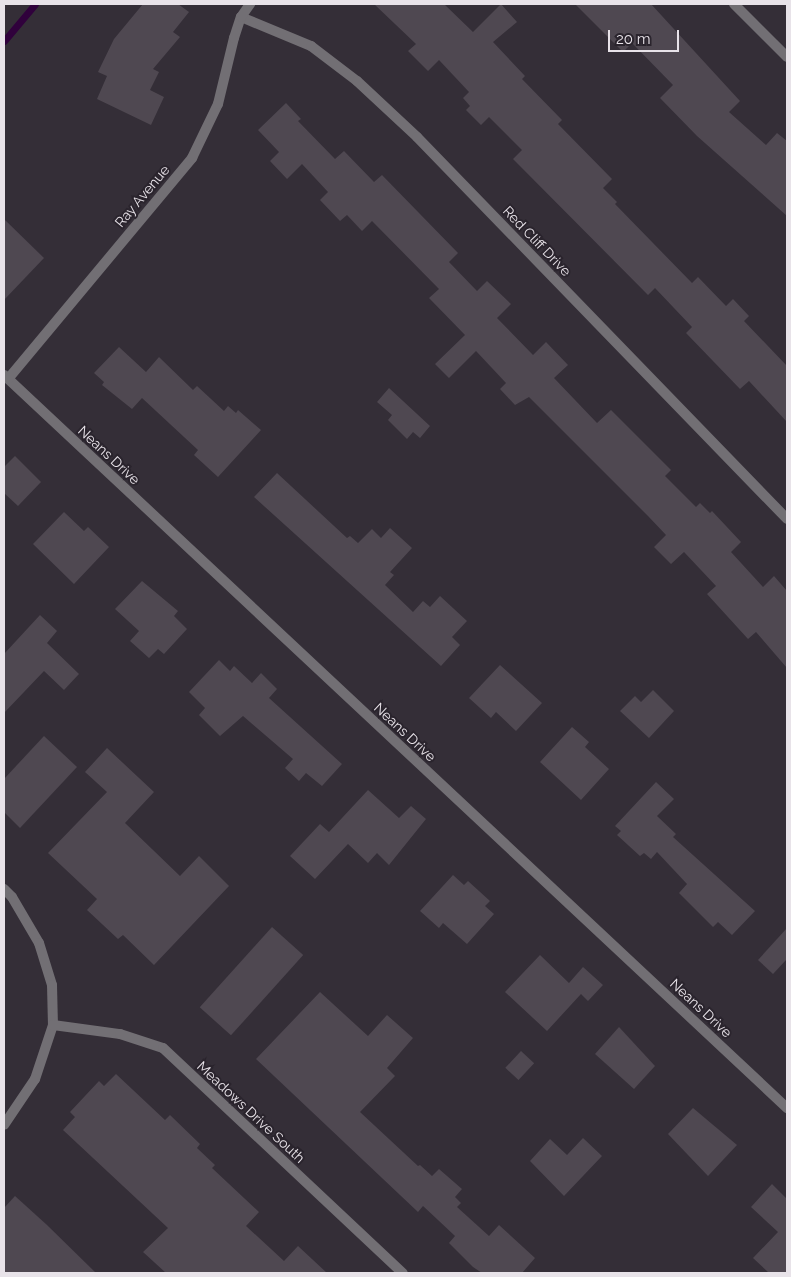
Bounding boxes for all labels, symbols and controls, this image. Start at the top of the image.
scale bar [611,20,682,52]
text: 20 m [616,30,651,48]
street label: Ray Avenue [111,161,173,231]
street label: Red Cliff Drive [499,202,575,280]
street label: Neans Drive [75,422,143,488]
street label: Neans Drive [371,699,439,765]
street label: Neans Drive [667,975,735,1041]
street label: Meadows Drive South [194,1058,308,1166]

